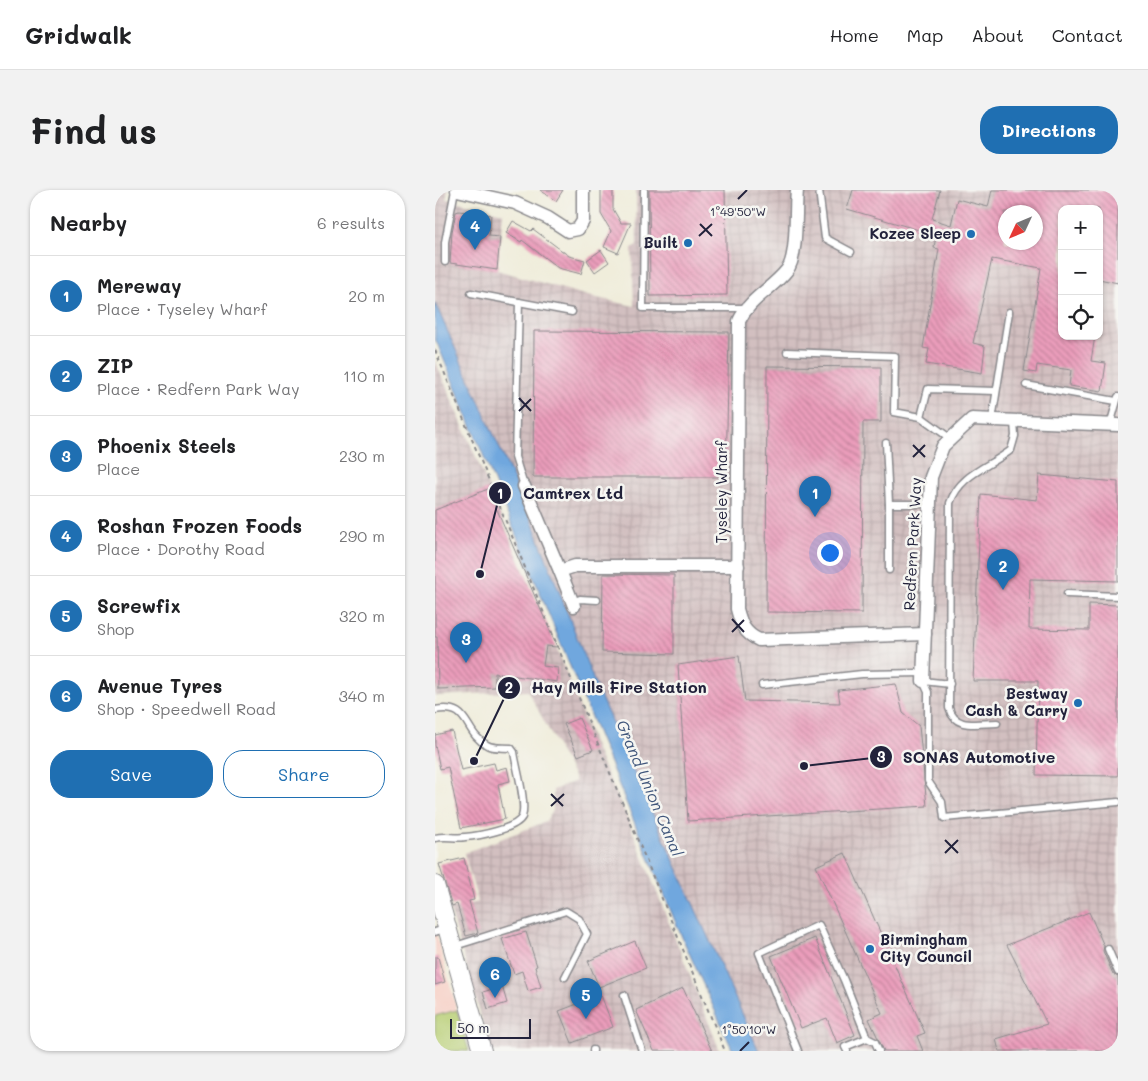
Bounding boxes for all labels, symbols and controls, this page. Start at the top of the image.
text: Gridwalk [25,19,132,50]
text: Home [830,23,879,47]
text: Map [907,23,943,47]
text: About [971,23,1024,47]
text: Contact [1052,23,1123,47]
button: Directions [980,106,1118,154]
text: Find us [30,107,157,153]
text: 1°49'50"W [710,203,766,219]
north arrow [998,205,1043,250]
map controls [1058,205,1103,340]
button: + [1058,205,1103,250]
text: Nearby [50,209,127,236]
pin: 4 [459,209,491,250]
text: 6 results [317,212,385,233]
place label: Kozee Sleep [869,223,961,243]
marker: Kozee Sleep [965,228,977,240]
place label: Built [644,232,678,252]
marker: Built [682,237,694,249]
button: − [1058,250,1103,295]
text: Mereway [97,273,182,298]
text: 1 [62,285,70,306]
text: 20 m [348,285,385,306]
button: locate [1058,295,1103,340]
text: Place · Tyseley Wharf [97,298,267,319]
text: ZIP [97,353,133,378]
text: 2 [62,365,70,386]
text: 110 m [343,365,385,386]
text: Place · Redfern Park Way [97,378,300,399]
text: Phoenix Steels [97,433,236,458]
street label: Tyseley Wharf [711,439,731,543]
text: 3 [61,445,71,466]
text: 230 m [339,445,385,466]
text: Place [97,458,140,479]
pin: 1 [799,476,831,517]
street label: Redfern Park Way [899,477,925,611]
callout: Camtrex Ltd [488,478,633,509]
text: Camtrex Ltd [523,482,623,503]
text: 1 [497,483,503,503]
text: Roshan Frozen Foods [97,513,302,538]
text: 4 [61,525,71,546]
text: 290 m [339,525,385,546]
text: Place · Dorothy Road [97,538,265,559]
your location [817,540,843,566]
pin: 2 [987,549,1019,590]
text: Screwfix [97,593,181,618]
text: 5 [61,605,71,626]
text: 320 m [339,605,385,626]
text: Shop [97,618,134,639]
pin: 3 [450,622,482,663]
callout: Hay Mills Fire Station [497,672,717,703]
text: Avenue Tyres [97,673,222,698]
text: Hay Mills Fire Station [531,676,707,697]
text: 2 [505,677,513,697]
place label: Bestway Cash & Carry [965,683,1068,720]
text: 6 [61,685,71,706]
text: 340 m [338,685,385,706]
marker: Bestway Cash & Carry [1072,697,1084,709]
text: Shop · Speedwell Road [97,698,276,719]
water label: Grand Union Canal [612,716,689,859]
callout: SONAS Automotive [868,741,1065,772]
text: 3 [876,746,886,766]
text: SONAS Automotive [903,746,1055,767]
button: Save [50,750,213,798]
button: Share [223,750,385,798]
place label: Birmingham City Council [880,929,972,966]
marker: Birmingham City Council [864,943,876,955]
pin: 6 [479,957,511,998]
pin: 5 [570,978,602,1019]
scale bar [450,1016,531,1039]
text: 50 m [457,1018,489,1037]
text: 1°50'10"W [722,1021,776,1037]

